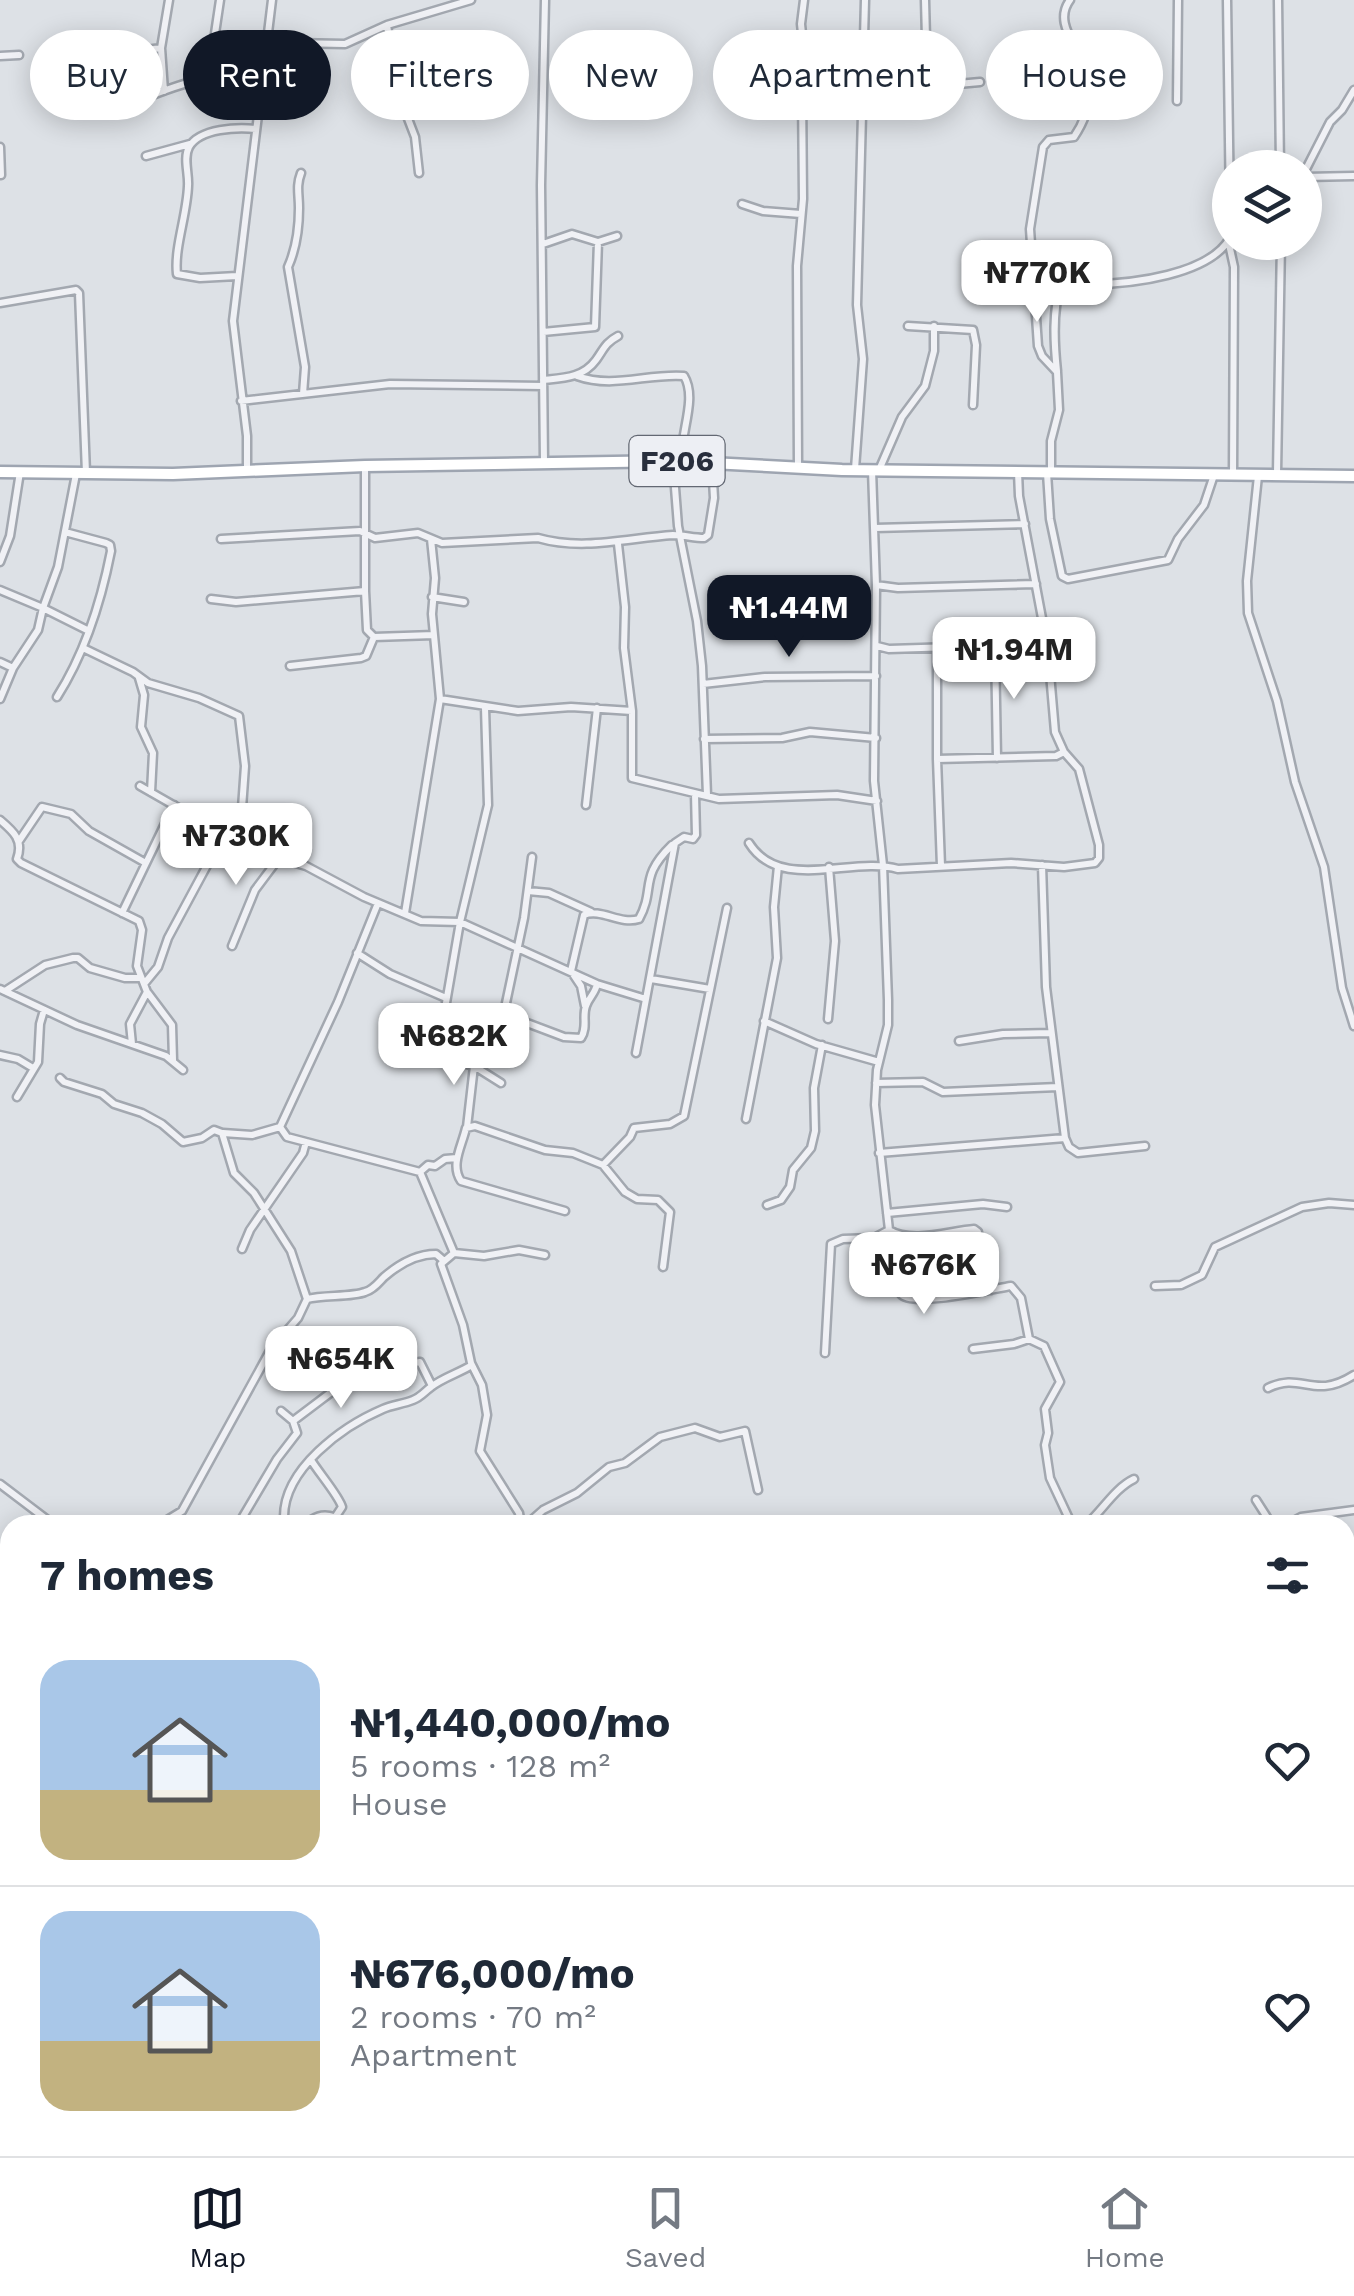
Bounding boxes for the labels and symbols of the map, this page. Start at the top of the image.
pin: ₦770K [967,240,1107,325]
road number: F206 [630,436,724,486]
pin: ₦1.44M [708,575,870,660]
pin: ₦1.94M [933,617,1095,702]
pin: ₦730K [166,803,306,888]
pin: ₦682K [384,1003,524,1088]
pin: ₦676K [854,1232,994,1317]
pin: ₦654K [271,1326,411,1411]

